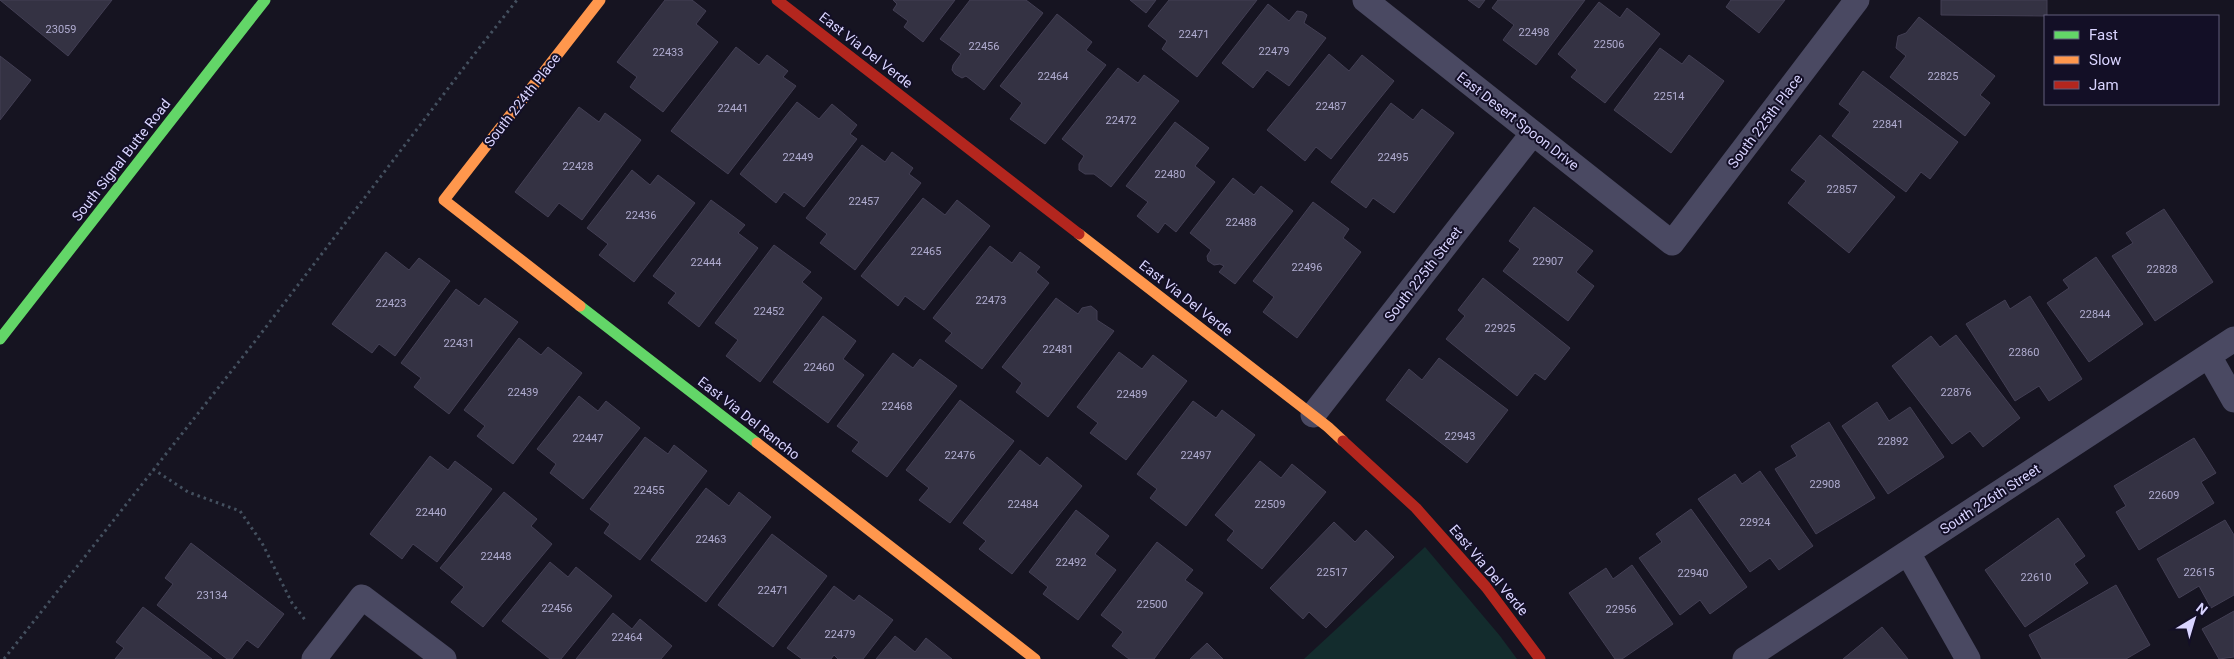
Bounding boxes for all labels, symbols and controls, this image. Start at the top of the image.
street label: East Via Del Verde [816,9,916,91]
legend [2044,15,2219,105]
house number: 23059 [46,23,76,36]
house number: 22498 [1519,26,1549,39]
text: Fast [2089,26,2118,44]
house number: 22471 [1179,28,1209,41]
house number: 22506 [1594,38,1624,51]
house number: 22456 [969,40,999,53]
house number: 22479 [1259,45,1289,58]
house number: 22433 [653,46,683,59]
street label: South 224th Place [481,50,563,150]
text: Slow [2089,51,2121,69]
street label: East Desert Spoon Drive [1454,69,1582,173]
house number: 22464 [1038,70,1068,83]
house number: 22825 [1928,70,1958,83]
street label: South 225th Place [1724,71,1806,171]
text: Jam [2089,76,2119,94]
house number: 22514 [1654,90,1684,103]
street label: South Signal Butte Road [68,96,174,224]
house number: 22487 [1316,100,1346,113]
house number: 22441 [718,102,748,115]
house number: 22472 [1106,114,1136,127]
house number: 22841 [1873,118,1903,131]
house number: 22449 [783,151,813,164]
house number: 22495 [1378,151,1408,164]
house number: 22428 [563,160,593,173]
house number: 22480 [1155,168,1185,181]
house number: 22857 [1827,183,1857,196]
house number: 22457 [849,195,879,208]
house number: 22436 [626,209,656,222]
house number: 22488 [1226,216,1256,229]
street label: South 225th Street [1381,223,1465,325]
house number: 22465 [911,245,941,258]
house number: 22907 [1533,255,1563,268]
house number: 22444 [691,256,721,269]
street label: East Via Del Verde [1136,257,1236,339]
house number: 22496 [1292,261,1322,274]
house number: 22828 [2147,263,2177,276]
house number: 22473 [976,294,1006,307]
house number: 22423 [376,297,406,310]
house number: 22452 [754,305,784,318]
house number: 22844 [2080,308,2110,321]
house number: 22925 [1485,322,1515,335]
house number: 22431 [444,337,474,350]
house number: 22481 [1043,343,1073,356]
house number: 22860 [2009,346,2039,359]
house number: 22460 [804,361,834,374]
street label: East Via Del Rancho [695,373,803,463]
house number: 22439 [508,386,538,399]
house number: 22876 [1941,386,1971,399]
house number: 22489 [1117,388,1147,401]
house number: 22468 [882,400,912,413]
house number: 22943 [1445,430,1475,443]
house number: 22447 [573,432,603,445]
house number: 22892 [1878,435,1908,448]
house number: 22476 [945,449,975,462]
house number: 22497 [1181,449,1211,462]
street label: South 226th Street [1937,460,2043,537]
house number: 22908 [1810,478,1840,491]
house number: 22455 [634,484,664,497]
house number: 22609 [2149,489,2179,502]
house number: 22484 [1008,498,1038,511]
house number: 22509 [1255,498,1285,511]
house number: 22440 [416,506,446,519]
house number: 22924 [1740,516,1770,529]
street label: East Via Del Verde [1446,521,1532,619]
house number: 22463 [696,533,726,546]
house number: 22448 [481,550,511,563]
house number: 22492 [1056,556,1086,569]
house number: 22517 [1317,566,1347,579]
house number: 22615 [2184,566,2214,579]
house number: 22940 [1678,567,1708,580]
house number: 22610 [2021,571,2051,584]
house number: 22471 [758,584,788,597]
house number: 23134 [197,589,227,602]
north arrow [2169,594,2219,644]
house number: 22500 [1137,598,1167,611]
text: N [2193,599,2211,618]
house number: 22456 [542,602,572,615]
house number: 22956 [1606,603,1636,616]
house number: 22479 [825,628,855,641]
house number: 22464 [612,631,642,644]

